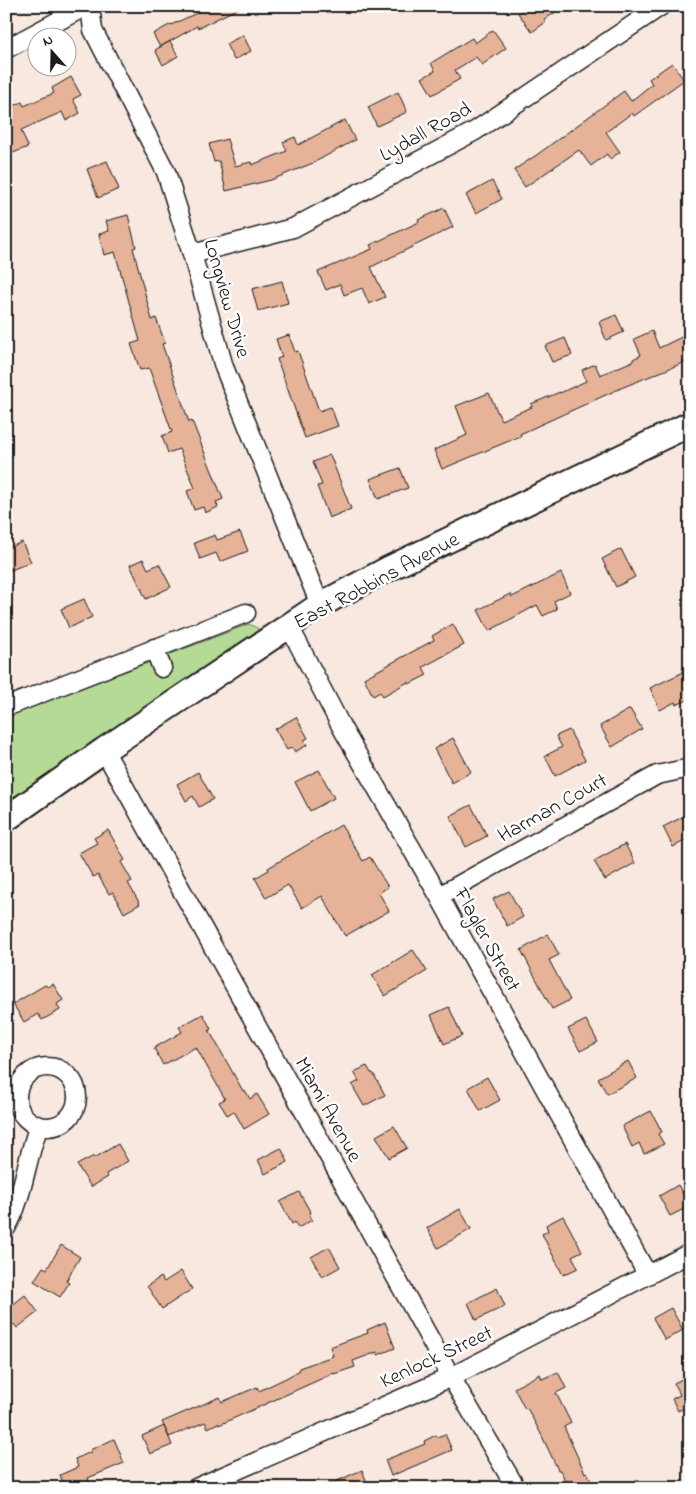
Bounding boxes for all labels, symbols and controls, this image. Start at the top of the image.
north arrow [28,28,78,78]
text: N [40,30,56,53]
street label: Lydall Road [374,95,479,172]
street label: Longview Drive [193,235,258,363]
street label: East Robbins Avenue [289,525,465,638]
street label: Harman Court [493,766,613,851]
street label: Flagler Street [443,882,527,998]
street label: Miami Avenue [286,1052,369,1168]
street label: Kenlock Street [376,1319,498,1397]

